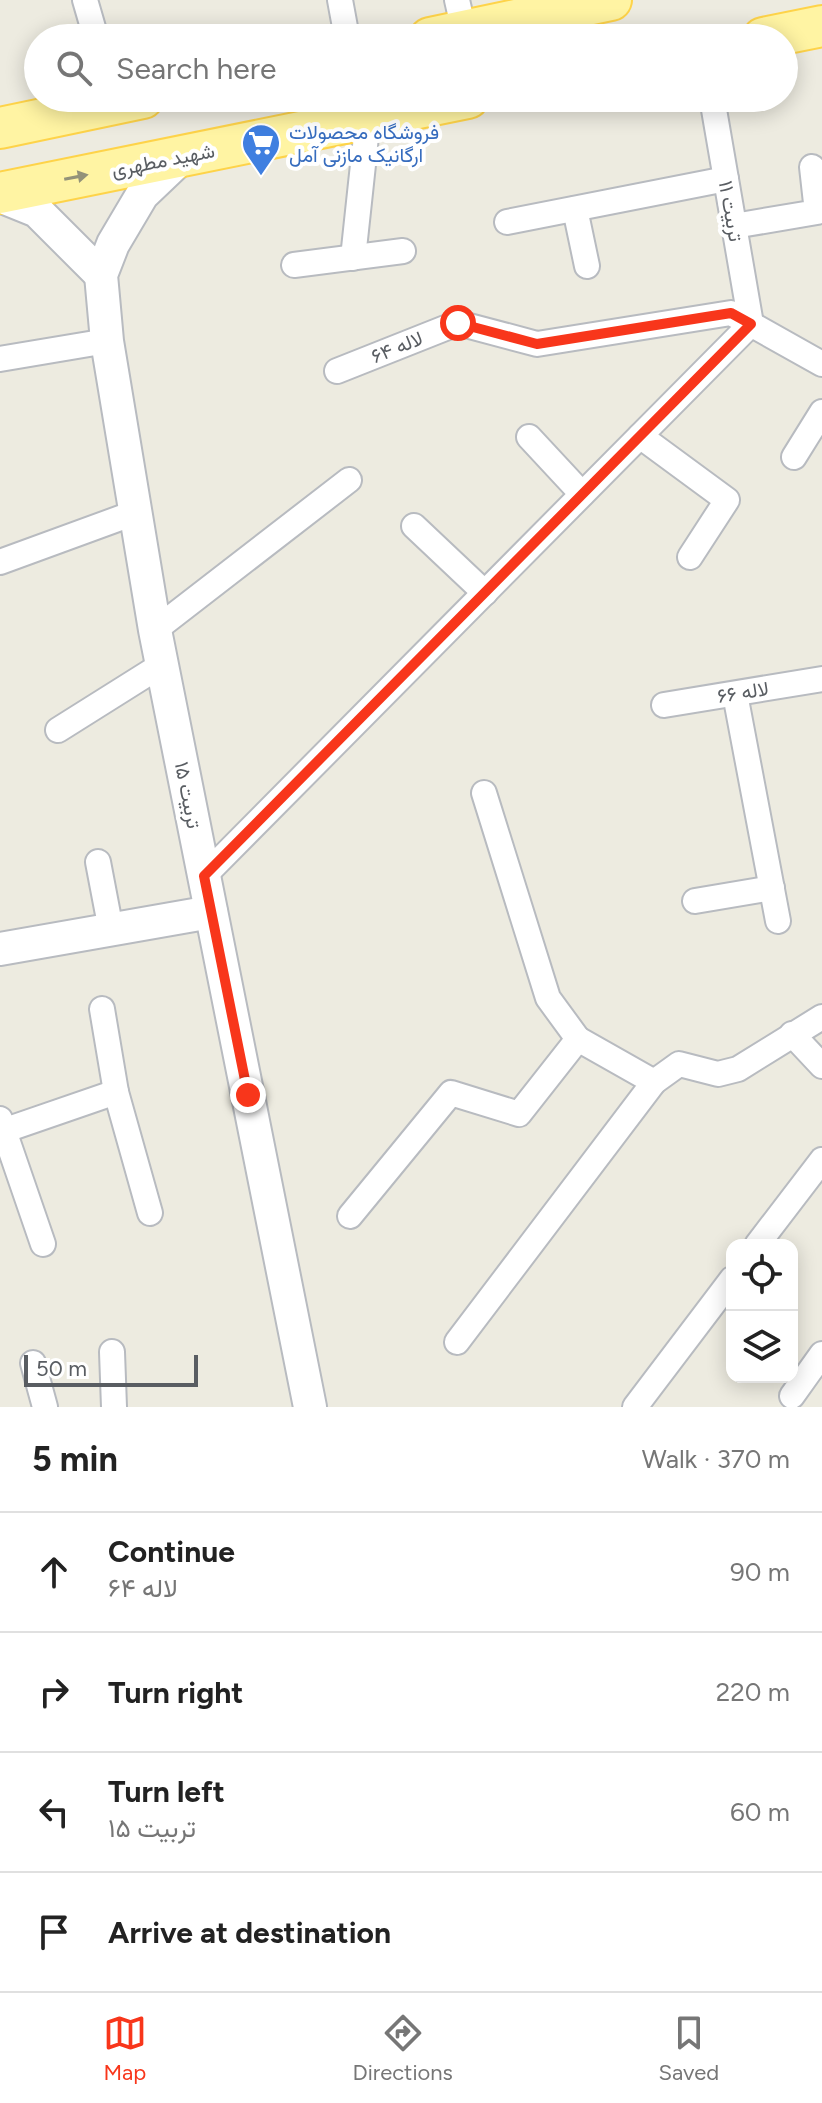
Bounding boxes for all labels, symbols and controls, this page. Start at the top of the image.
search box [24,24,798,112]
icon: search [52,46,96,90]
text: Search here [116,50,276,87]
place label: فروشگاه محصولات ارگانیک مازنی آمل [289,120,439,168]
supermarket icon: فروشگاه محصولات ارگانیک مازنی آمل [240,122,282,177]
street label: شهید مطهری [109,138,217,183]
one-way arrow [64,171,89,183]
street label: تربیت ۱۱ [713,179,748,244]
route start [440,305,476,341]
street label: لاله ۶۴ [368,326,426,368]
street label: لاله ۶۶ [715,676,771,708]
street label: تربیت ۱۵ [169,760,206,831]
route end [230,1077,266,1113]
map controls [726,1239,798,1383]
button: locate [726,1239,798,1311]
button: layers [726,1311,798,1383]
scale bar [24,1351,198,1387]
text: 50 m [36,1355,87,1382]
text: 5 min [32,1439,118,1480]
text: Walk · 370 m [642,1443,790,1475]
text: Continue [108,1533,235,1570]
icon: ahead [32,1550,76,1594]
text: 90 m [730,1556,790,1588]
text: لاله ۶۴ [108,1572,178,1604]
icon: right [32,1670,76,1714]
text: Turn right [108,1674,243,1711]
text: 220 m [716,1676,790,1708]
text: Turn left [108,1773,225,1810]
icon: left [32,1790,76,1834]
text: 60 m [730,1796,790,1828]
text: تربیت ۱۵ [108,1812,196,1844]
icon: arrive [32,1910,76,1954]
text: Arrive at destination [108,1914,391,1951]
tab: Map [103,2011,147,2086]
tab: Directions [353,2011,453,2086]
tab: Saved [658,2011,719,2086]

